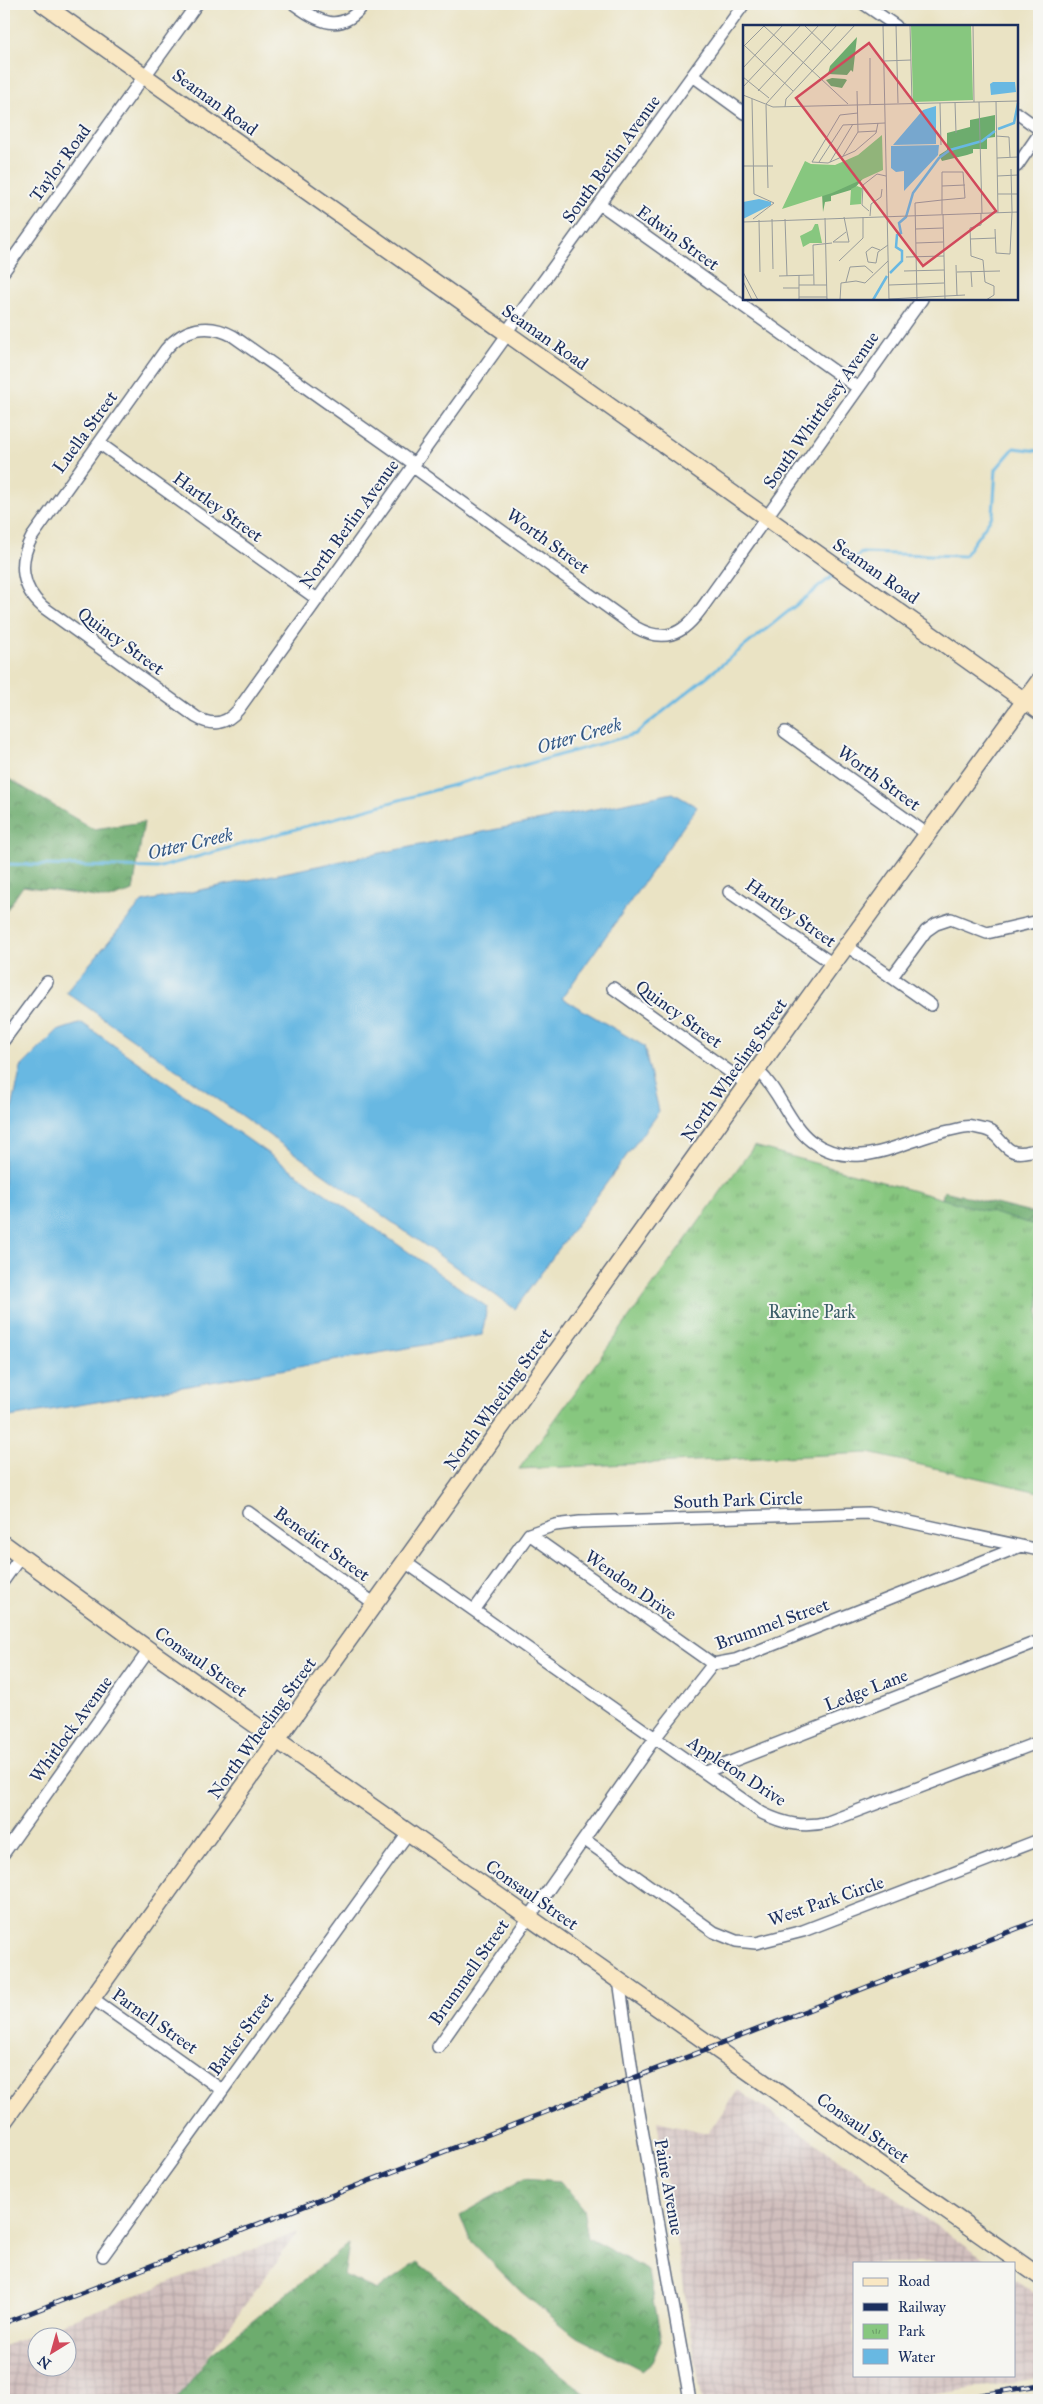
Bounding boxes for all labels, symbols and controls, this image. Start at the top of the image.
inset map [743,25,1018,300]
street label: Seaman Road [168,64,262,140]
street label: South Berlin Avenue [557,91,665,227]
street label: Taylor Road [25,120,95,206]
street label: Edwin Street [632,201,724,276]
street label: Seaman Road [498,299,592,375]
street label: South Whittlesey Avenue [758,327,884,493]
street label: Luella Street [48,386,123,477]
street label: North Berlin Avenue [295,455,403,593]
street label: Hartley Street [169,467,268,547]
street label: Worth Street [502,504,594,579]
street label: Seaman Road [829,533,923,609]
street label: Quincy Street [73,602,169,680]
water label: Otter Creek [534,712,625,759]
street label: Worth Street [833,741,925,816]
water label: Otter Creek [145,822,236,864]
street label: Hartley Street [741,874,841,953]
street label: Quincy Street [631,975,727,1053]
street label: North Wheeling Street [676,994,793,1146]
park label: Ravine Park [768,1301,856,1323]
street label: North Wheeling Street [439,1323,558,1475]
street label: South Park Circle [673,1487,803,1513]
street label: Benedict Street [270,1502,375,1587]
street label: Wendon Drive [581,1545,681,1625]
street label: Brummel Street [712,1593,832,1655]
street label: Consaul Street [150,1622,252,1702]
street label: North Wheeling Street [203,1652,322,1804]
street label: Ledge Lane [821,1664,911,1717]
street label: Whitlock Avenue [25,1671,117,1787]
street label: Appleton Drive [683,1730,790,1811]
street label: Consaul Street [481,1855,583,1935]
street label: West Park Circle [765,1871,887,1931]
street label: Brummell Street [424,1914,514,2029]
street label: Parnell Street [108,1983,203,2059]
street label: Barker Street [204,1988,279,2080]
street label: Consaul Street [812,2088,914,2168]
street label: Paine Avenue [650,2137,688,2237]
legend [853,2262,1016,2376]
text: Road [898,2272,930,2290]
text: Railway [898,2298,947,2316]
text: Park [898,2322,925,2340]
north arrow [28,2326,78,2376]
text: Water [898,2348,935,2366]
text: N [35,2352,54,2372]

